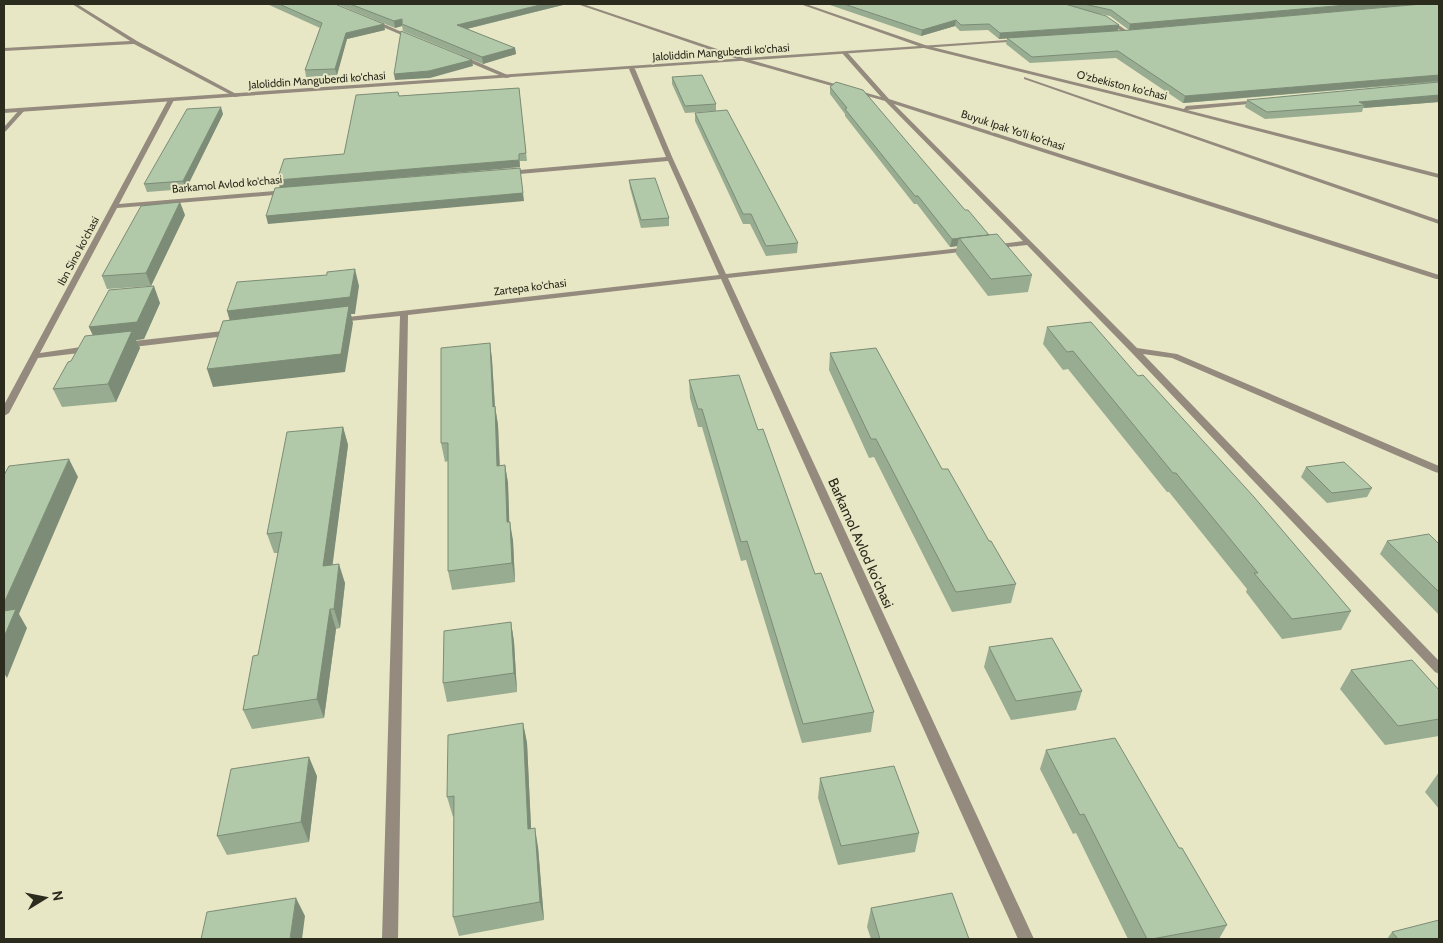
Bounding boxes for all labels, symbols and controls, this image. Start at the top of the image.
street label: Jaloliddin Manguberdi ko'chasi [651,40,790,64]
street label: O'zbekiston ko'chasi [1075,67,1169,103]
street label: Jaloliddin Manguberdi ko'chasi [247,68,386,92]
street label: Buyuk Ipak Yo'li ko'chasi [959,107,1067,153]
street label: Barkamol Avlod ko'chasi [171,172,283,196]
street label: Ibn Sino ko'chasi [54,214,102,288]
street label: Zartepa ko'chasi [493,276,567,298]
street label: Barkamol Avlod ko'chasi [824,475,898,611]
north arrow [20,873,70,923]
text: N [48,889,68,902]

